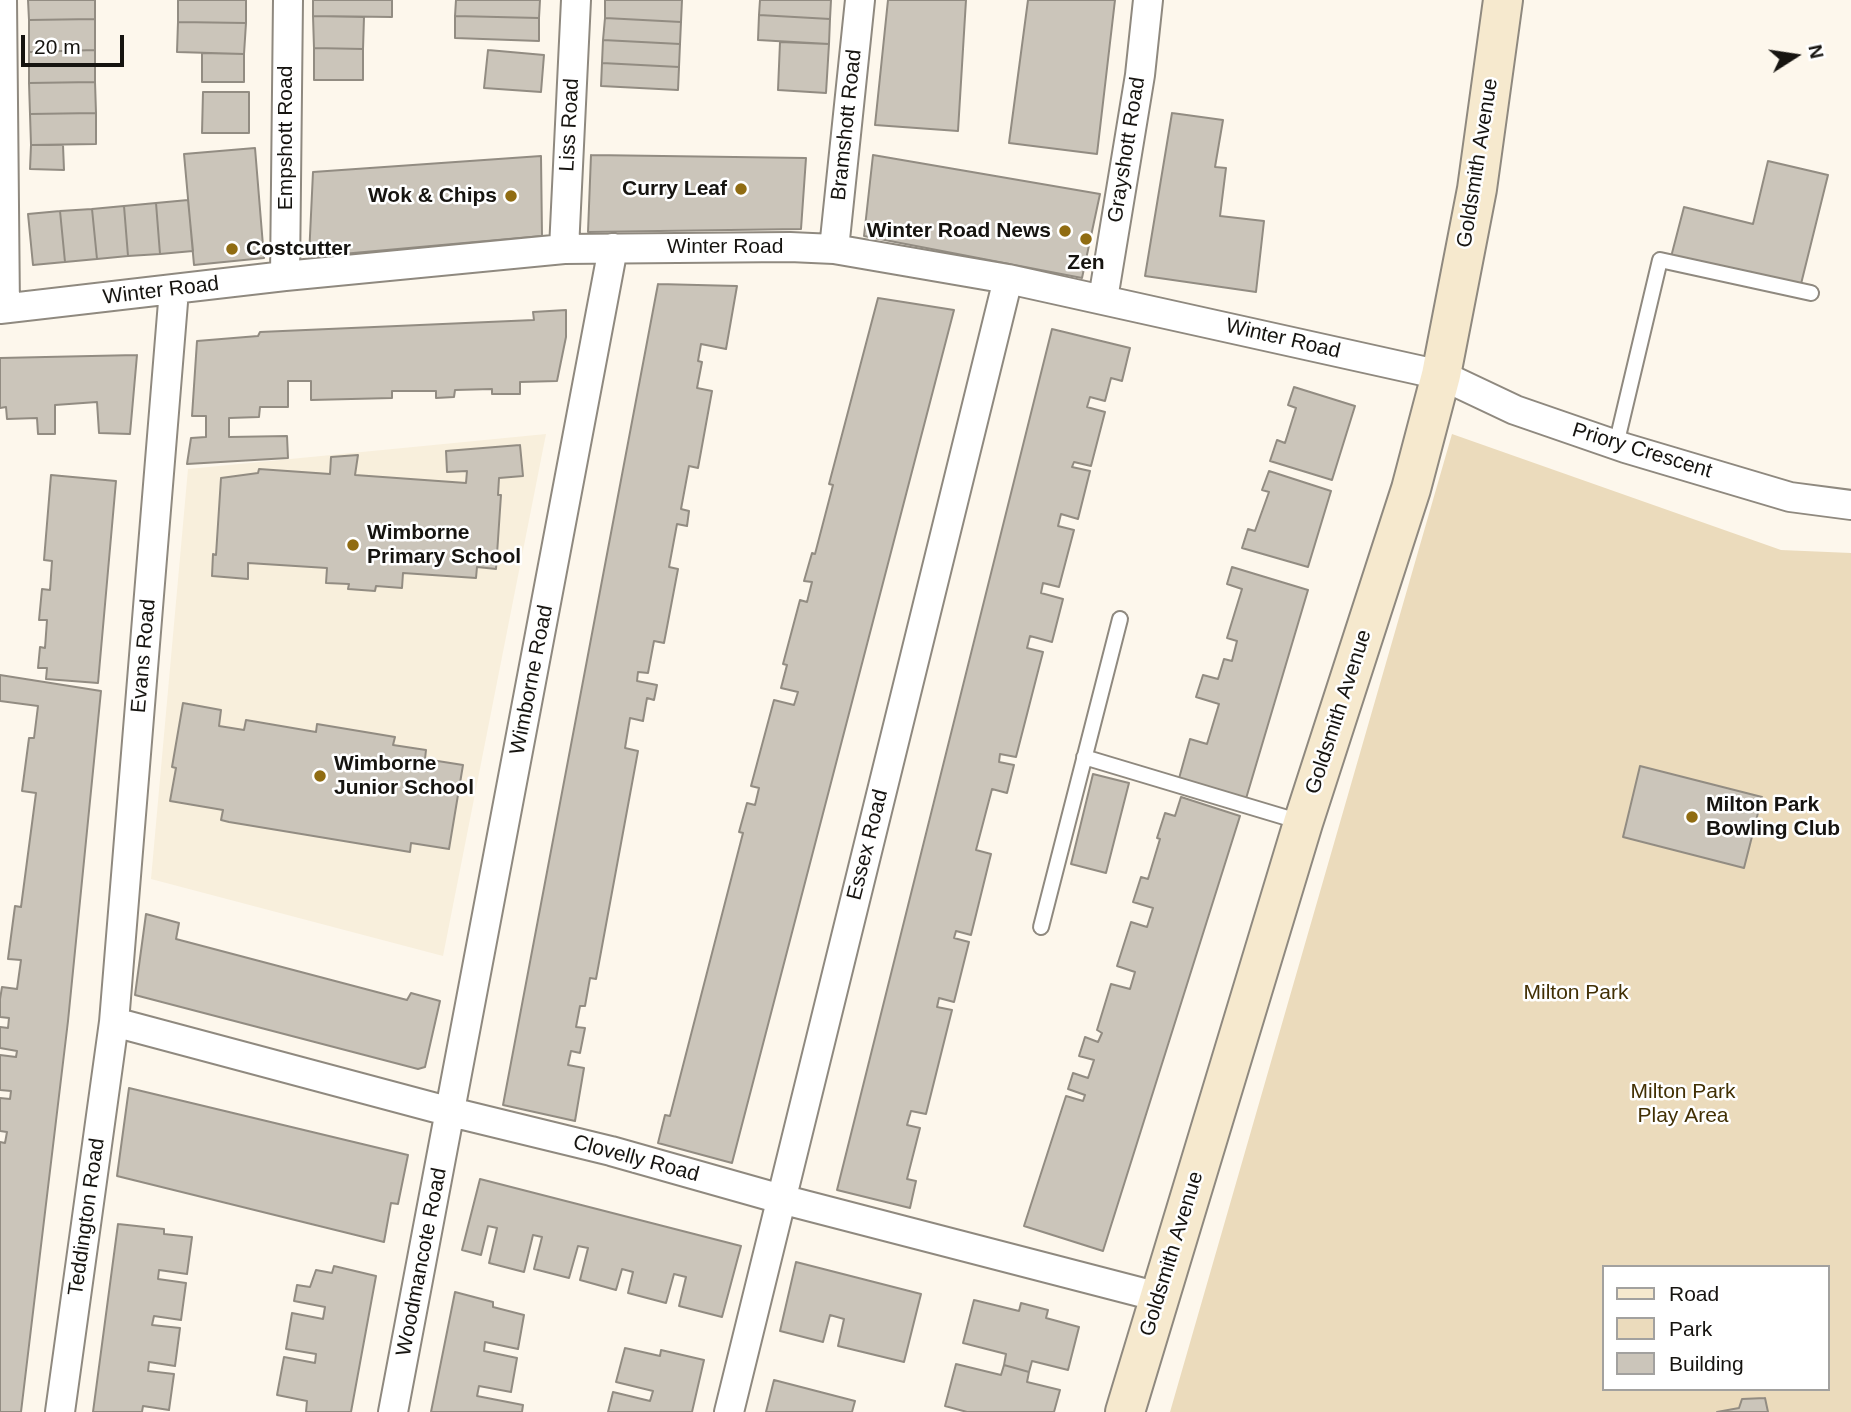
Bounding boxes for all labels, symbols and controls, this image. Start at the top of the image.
scale bar [24,21,128,65]
north arrow [1760,21,1830,91]
text: 20 m [34,35,81,58]
text: N [1804,43,1828,60]
street label: Bramshott Road [827,48,867,202]
street label: Empshott Road [273,66,299,210]
street label: Grayshott Road [1103,75,1151,225]
street label: Goldsmith Avenue [1452,76,1504,250]
street label: Liss Road [555,78,585,172]
place label: Curry Leaf [622,176,727,202]
marker: Curry Leaf [733,181,749,197]
place label: Wok & Chips [368,183,497,209]
marker: Wok & Chips [503,188,519,204]
place label: Winter Road News [867,218,1051,244]
marker: Winter Road News [1057,223,1073,239]
marker: Zen [1078,231,1094,247]
street label: Winter Road [667,234,783,260]
place label: Costcutter [246,236,351,262]
marker: Costcutter [224,241,240,257]
place label: Zen [1067,250,1105,276]
street label: Winter Road [102,271,220,311]
street label: Winter Road [1223,314,1343,364]
street label: Priory Crescent [1569,418,1715,484]
place label: Wimborne Primary School [367,520,521,570]
marker: Wimborne Primary School [345,537,361,553]
street label: Evans Road [126,598,162,714]
street label: Wimborne Road [505,603,559,757]
street label: Goldsmith Avenue [1301,627,1377,797]
place label: Wimborne Junior School [334,751,474,801]
marker: Wimborne Junior School [312,768,328,784]
street label: Essex Road [842,787,894,903]
place label: Milton Park Bowling Club [1706,792,1840,842]
marker: Milton Park Bowling Club [1684,809,1700,825]
park label: Milton Park [1523,980,1629,1006]
park label: Milton Park Play Area [1630,1079,1736,1129]
street label: Clovelly Road [570,1130,702,1188]
street label: Teddington Road [63,1137,111,1297]
street label: Woodmancote Road [391,1166,453,1358]
street label: Goldsmith Avenue [1135,1168,1209,1340]
legend [1602,1265,1830,1391]
text: Road [1669,1282,1719,1305]
text: Park [1669,1317,1712,1340]
text: Building [1669,1352,1744,1375]

